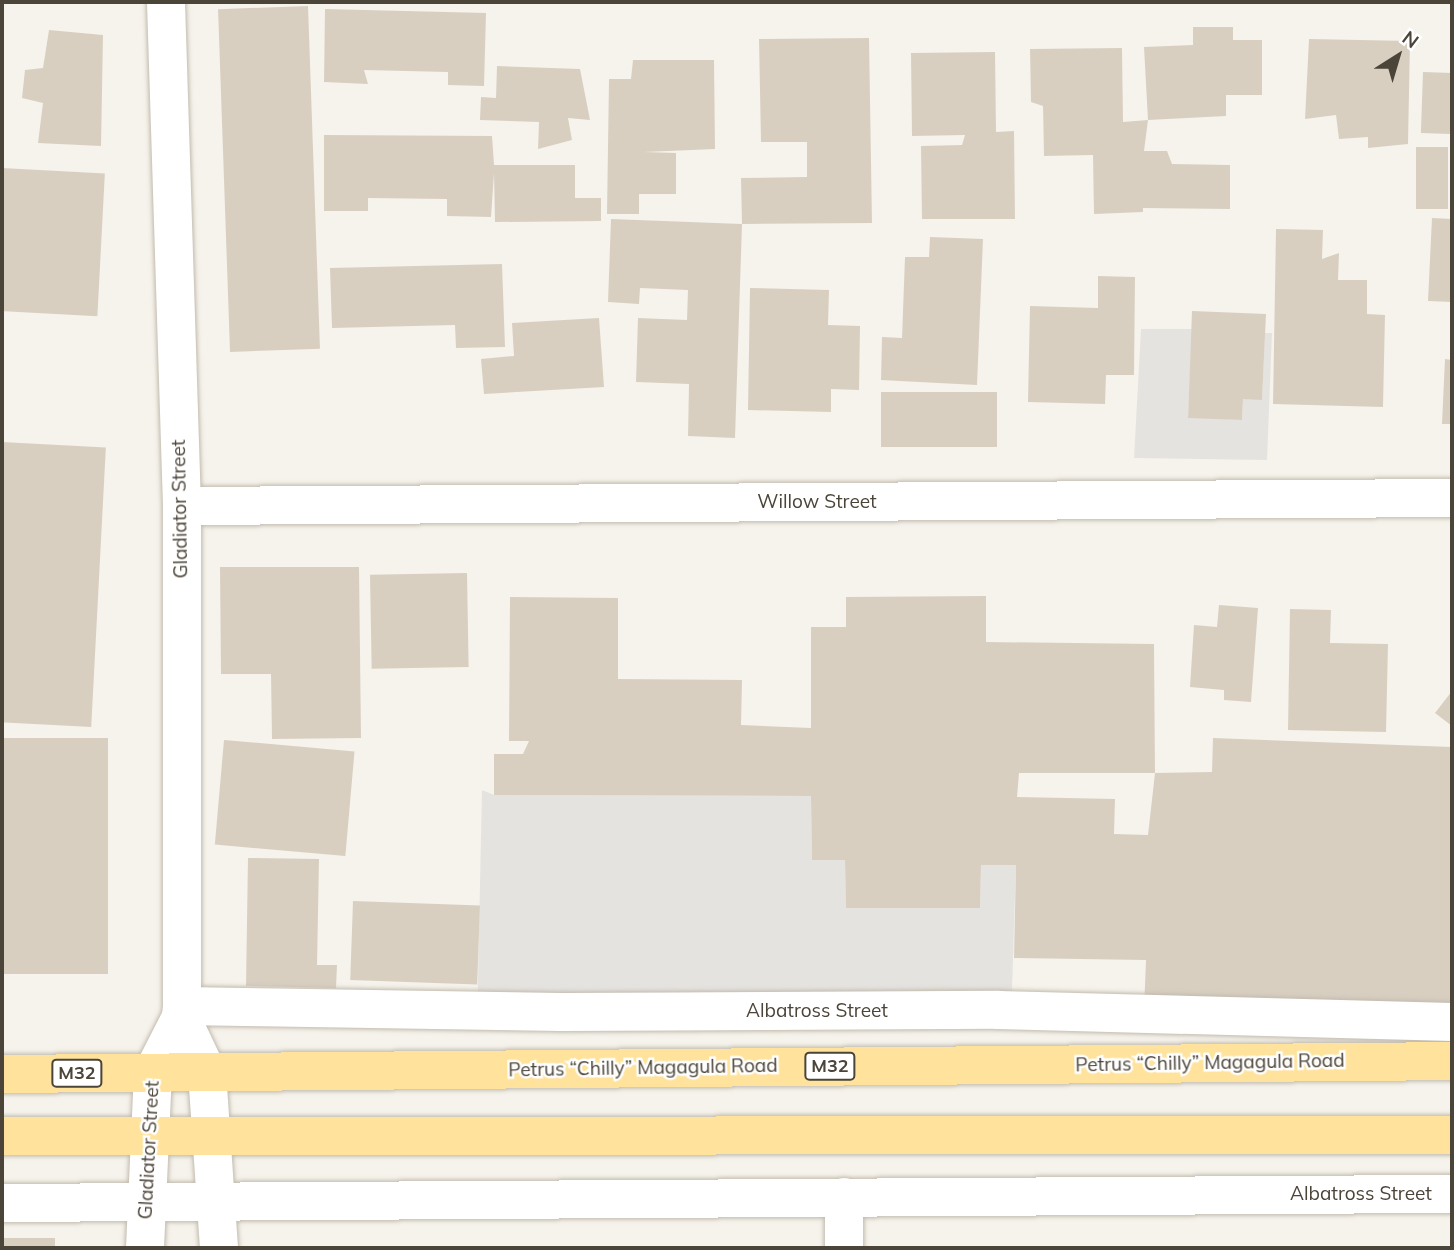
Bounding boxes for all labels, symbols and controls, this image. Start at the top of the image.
north arrow [1363,21,1433,91]
text: N [1398,25,1424,53]
street label: Gladiator Street [167,439,193,579]
street label: Willow Street [757,491,877,513]
street label: Albatross Street [746,1000,888,1022]
street label: Petrus “Chilly” Magagula Road [1075,1049,1345,1077]
road number: M32 [804,1051,856,1080]
street label: Petrus “Chilly” Magagula Road [508,1054,778,1082]
road number: M32 [51,1058,103,1088]
street label: Gladiator Street [134,1080,164,1220]
street label: Albatross Street [1290,1183,1432,1205]

